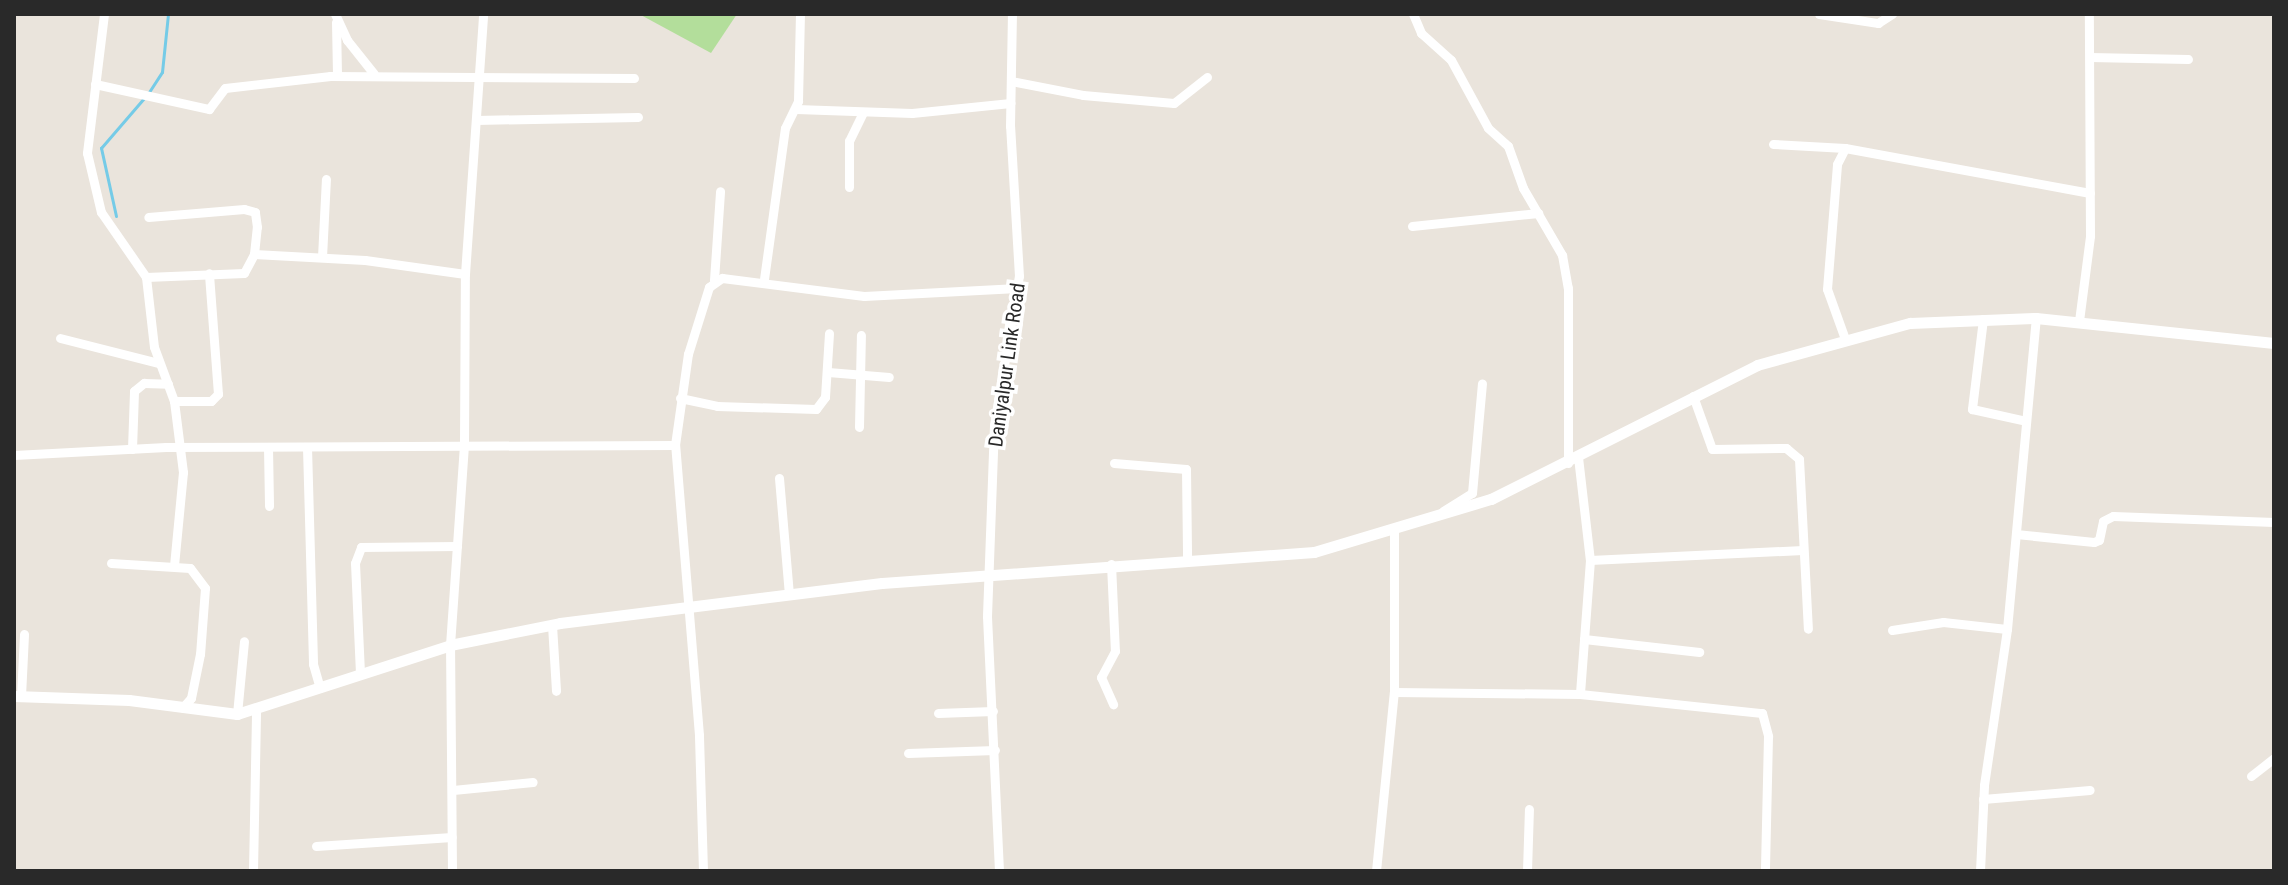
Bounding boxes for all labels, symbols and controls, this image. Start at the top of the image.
street label: Daniyalpur Link Road [984,281,1030,449]

